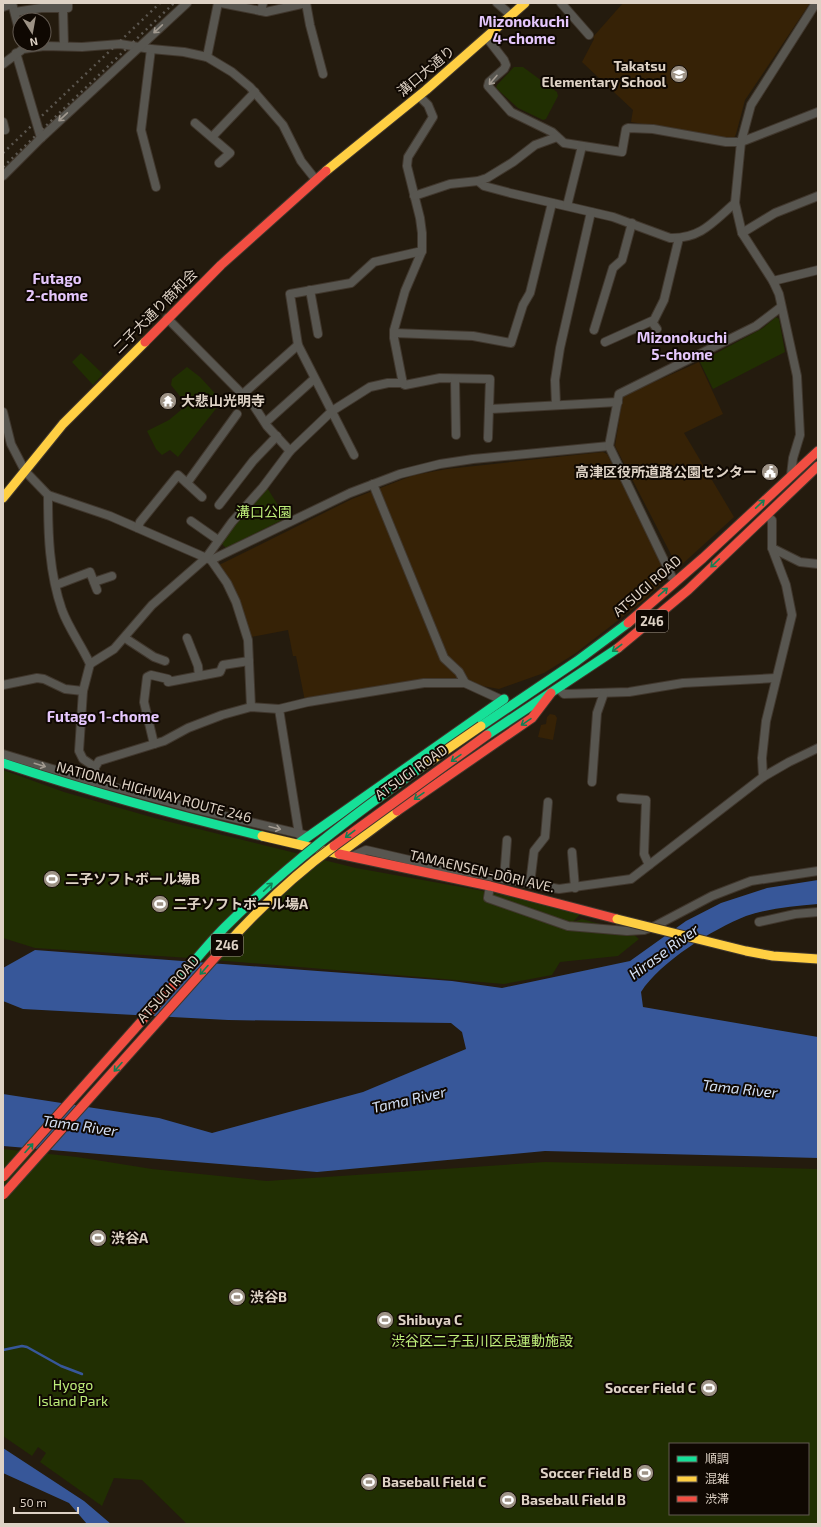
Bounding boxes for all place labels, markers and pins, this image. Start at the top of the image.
place label: Takatsu Elementary School [542,57,666,90]
school or university icon: Takatsu Elementary School [669,64,689,84]
temple icon: 大悲山光明寺 [158,391,178,411]
place label: 大悲山光明寺 [181,392,265,409]
public building icon: 高津区役所道路公園センター [760,462,780,482]
place label: 高津区役所道路公園センター [575,463,757,480]
sports icon: 二子ソフトボール場B [42,869,62,889]
place label: 二子ソフトボール場B [65,870,200,887]
sports icon: 二子ソフトボール場A [150,894,170,914]
place label: 二子ソフトボール場A [173,895,309,912]
sports icon: 渋谷A [88,1228,108,1248]
place label: 渋谷A [111,1229,149,1246]
sports icon: 渋谷B [227,1287,247,1307]
place label: 渋谷B [250,1288,287,1305]
sports icon: Shibuya C [375,1310,395,1330]
place label: Shibuya C [398,1311,462,1328]
sports icon: Soccer Field C [699,1378,719,1398]
place label: Soccer Field C [605,1379,696,1396]
sports icon: Soccer Field B [635,1463,655,1483]
place label: Soccer Field B [540,1464,632,1481]
sports icon: Baseball Field C [359,1472,379,1492]
place label: Baseball Field C [382,1473,486,1490]
sports icon: Baseball Field B [498,1490,518,1510]
place label: Baseball Field B [521,1491,626,1508]

